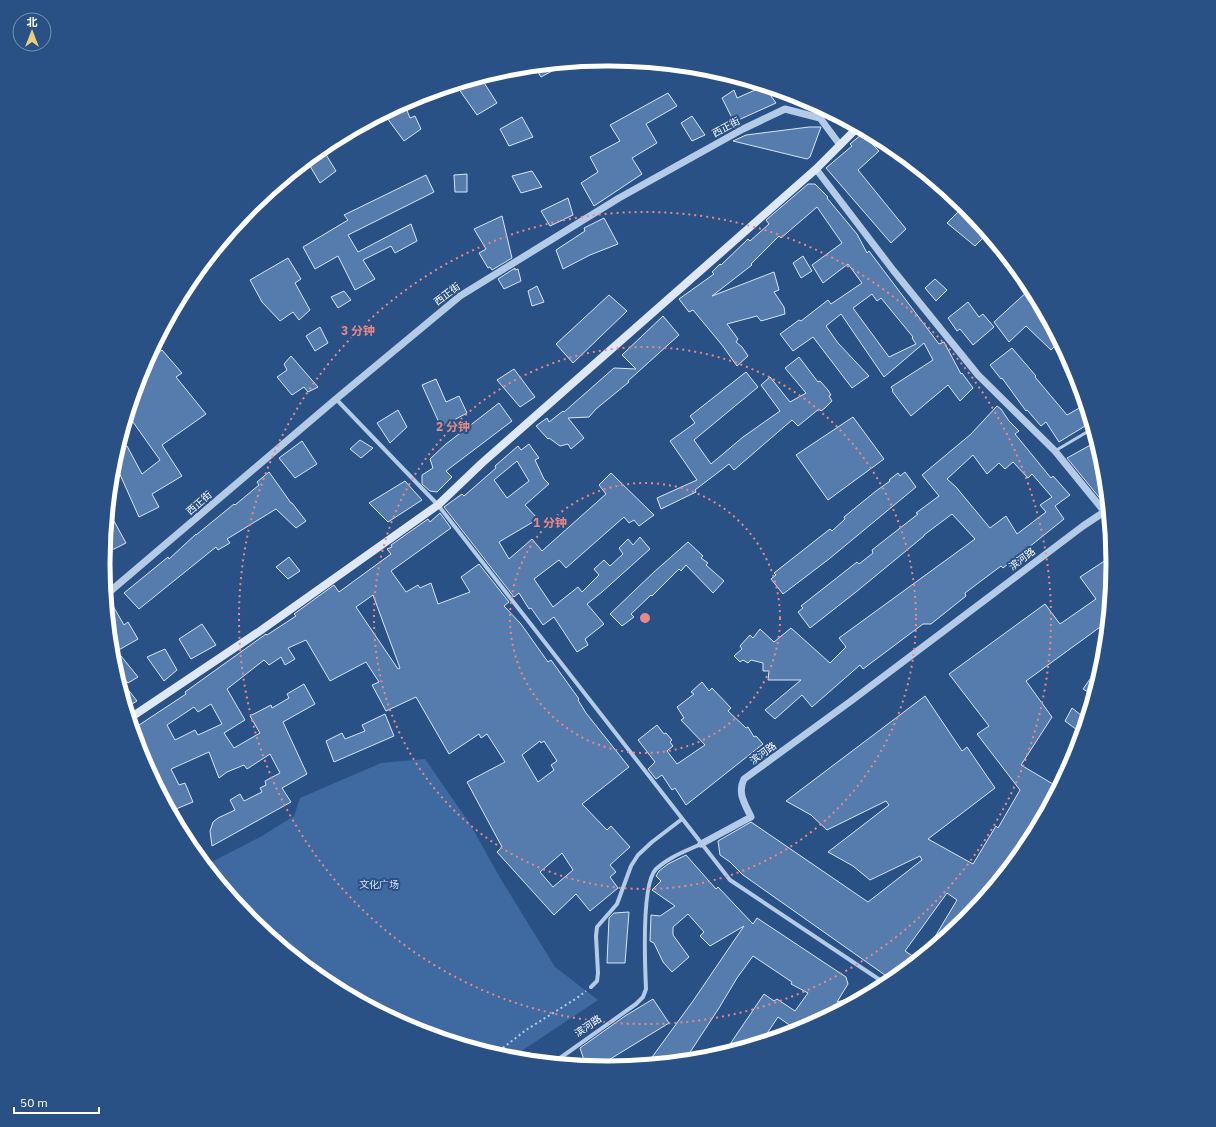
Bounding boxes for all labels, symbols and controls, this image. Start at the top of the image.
north arrow [12,12,52,52]
text: 北 [27,15,38,29]
street label: 西正街 [710,114,742,140]
street label: 西正街 [431,280,463,308]
text: 3 分钟 [341,323,375,338]
text: 2 分钟 [436,419,470,434]
street label: 西正街 [183,488,215,518]
text: 1 分钟 [533,515,567,530]
street label: 滨河路 [1006,545,1038,573]
centre of rings [638,611,652,625]
street label: 滨河路 [747,739,779,767]
park label: 文化广场 [359,878,399,891]
street label: 滨河路 [572,1012,604,1040]
scale bar [14,1089,99,1115]
text: 50 m [20,1095,48,1110]

